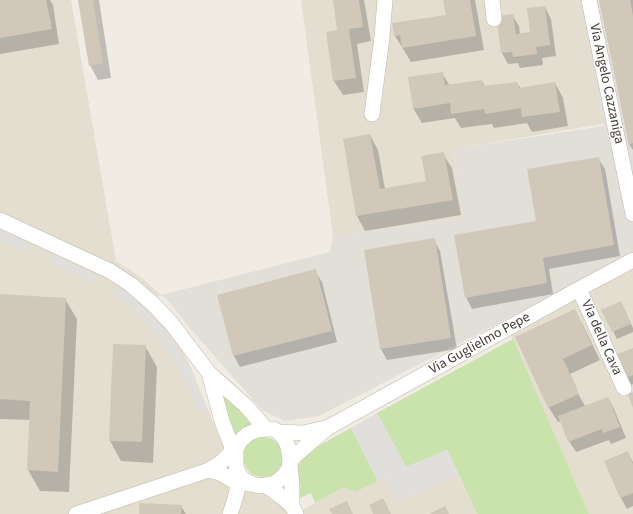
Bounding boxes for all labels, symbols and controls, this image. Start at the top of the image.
street label: Via Angelo Cazzaniga [585,22,627,146]
street label: Via della Cava [577,298,625,378]
street label: Via Guglielmo Pepe [427,309,533,379]

